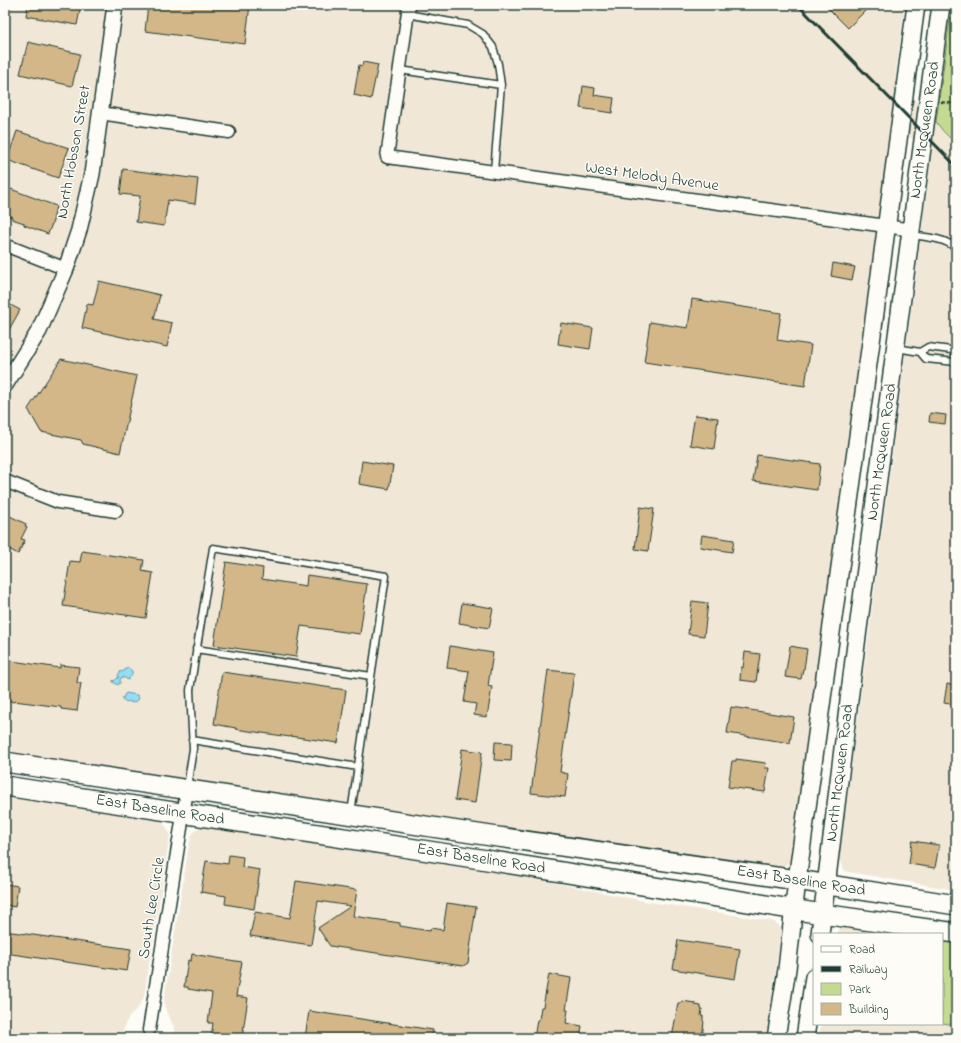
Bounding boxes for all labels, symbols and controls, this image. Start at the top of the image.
street label: North McQueen Road [903,60,947,200]
street label: North Hobson Street [50,83,98,221]
street label: West Melody Avenue [584,156,721,198]
street label: North McQueen Road [860,382,904,522]
street label: North McQueen Road [820,703,860,843]
street label: East Baseline Road [94,788,226,832]
street label: East Baseline Road [415,837,547,881]
street label: South Lee Circle [132,855,172,961]
street label: East Baseline Road [735,859,867,903]
legend [813,933,943,1025]
text: Road [849,941,875,959]
text: Railway [849,961,888,980]
text: Park [849,981,871,999]
text: Building [848,1001,888,1020]

